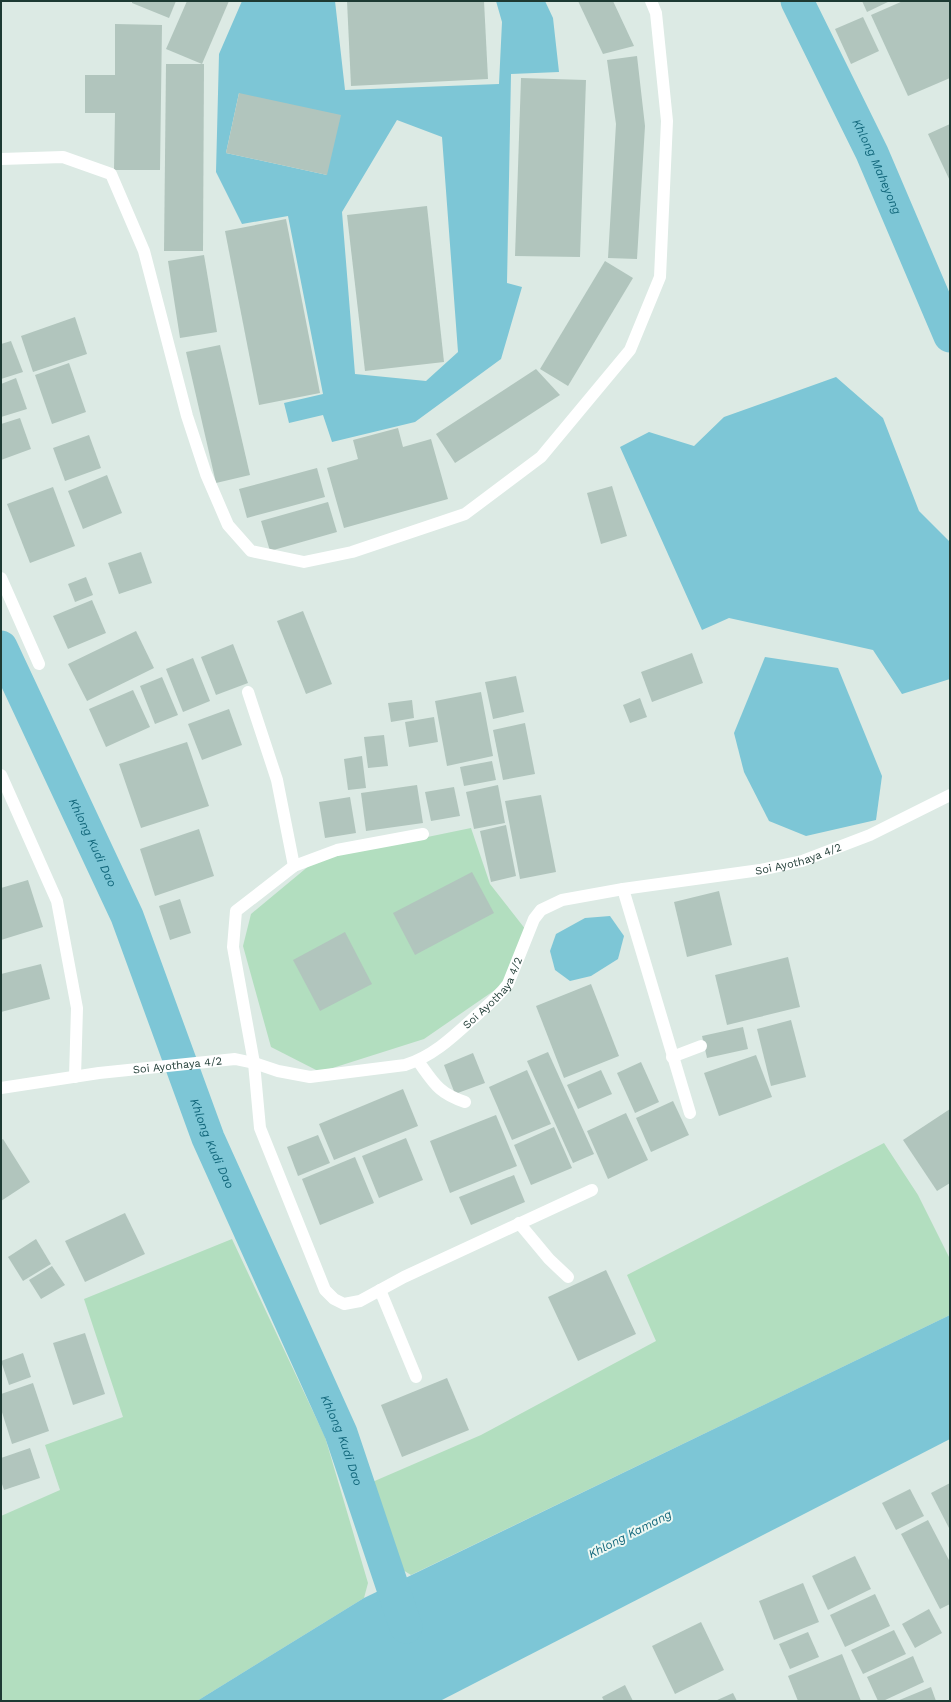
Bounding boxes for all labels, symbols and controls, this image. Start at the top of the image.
water label: Khlong Maheyong [849,117,904,217]
water label: Khlong Kudi Dao [66,796,119,889]
street label: Soi Ayothaya 4/2 [754,840,843,877]
street label: Soi Ayothaya 4/2 [460,955,525,1031]
street label: Soi Ayothaya 4/2 [132,1054,223,1076]
water label: Khlong Kudi Dao [187,1097,237,1191]
water label: Khlong Kudi Dao [318,1393,365,1488]
water label: Khlong Kamang [586,1507,674,1561]

